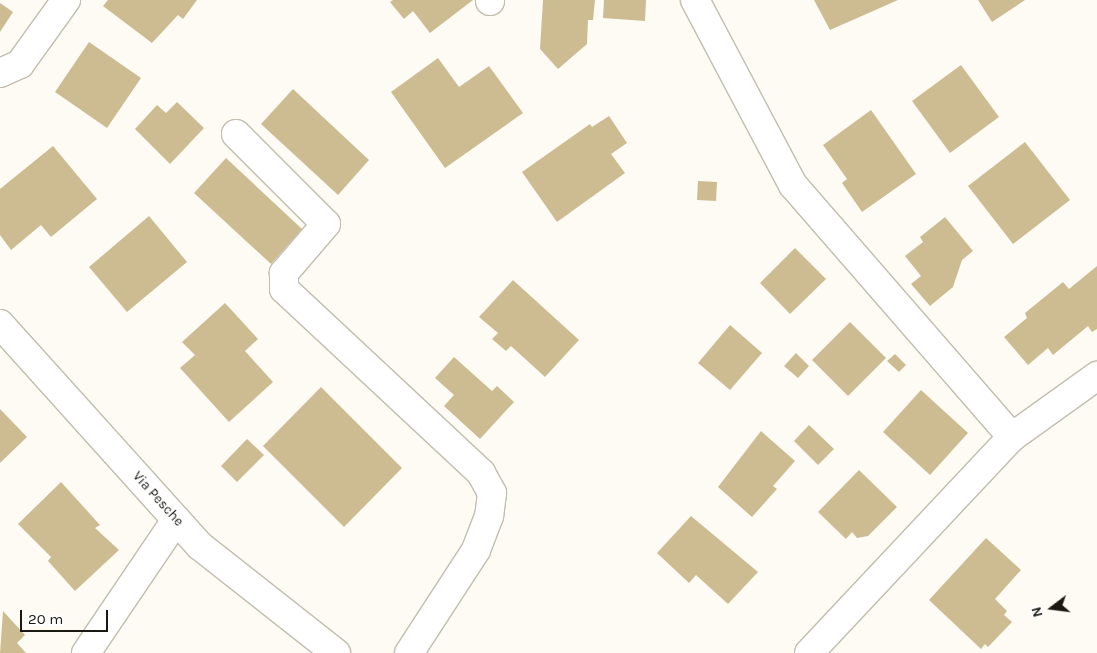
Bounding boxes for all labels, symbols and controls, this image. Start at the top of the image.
street label: Via Pesche [129,468,187,530]
north arrow [1027,583,1077,633]
scale bar [22,600,110,632]
text: N [1028,605,1047,619]
text: 20 m [28,610,63,628]

